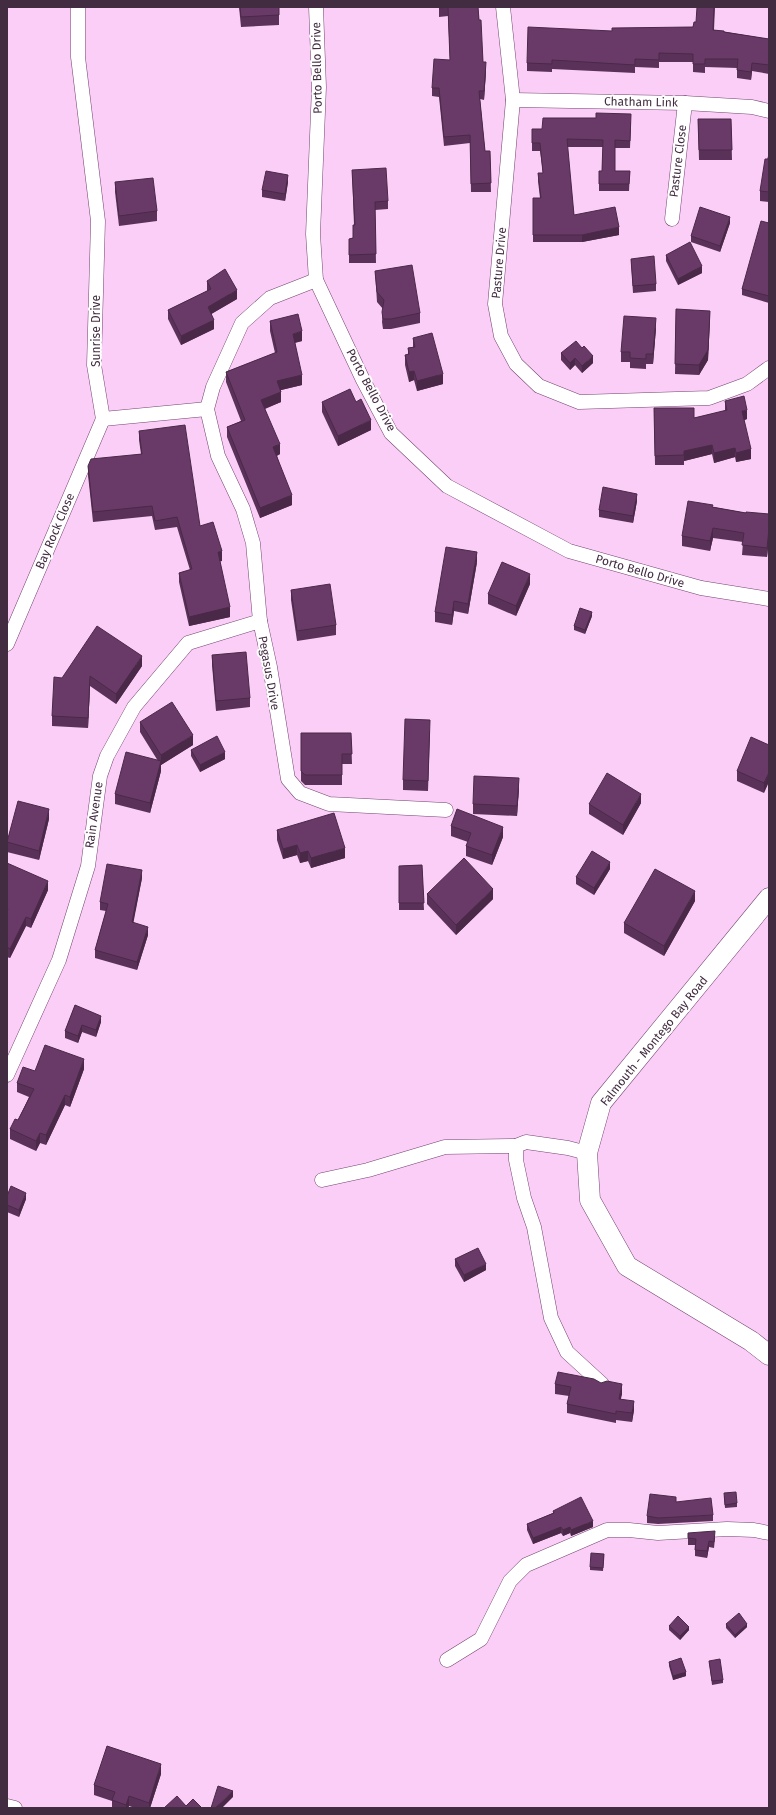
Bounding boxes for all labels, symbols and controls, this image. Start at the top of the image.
street label: Porto Bello Drive [309,22,325,114]
street label: Chatham Link [604,94,679,110]
street label: Pasture Close [667,124,689,198]
street label: Pasture Drive [489,227,509,299]
street label: Sunrise Drive [89,295,103,367]
street label: Porto Bello Drive [343,346,399,434]
street label: Bay Rock Close [33,491,77,571]
street label: Porto Bello Drive [594,552,686,590]
street label: Pegasus Drive [256,635,282,711]
street label: Rain Avenue [82,781,106,849]
street label: Falmouth - Montego Bay Road [597,973,711,1109]

